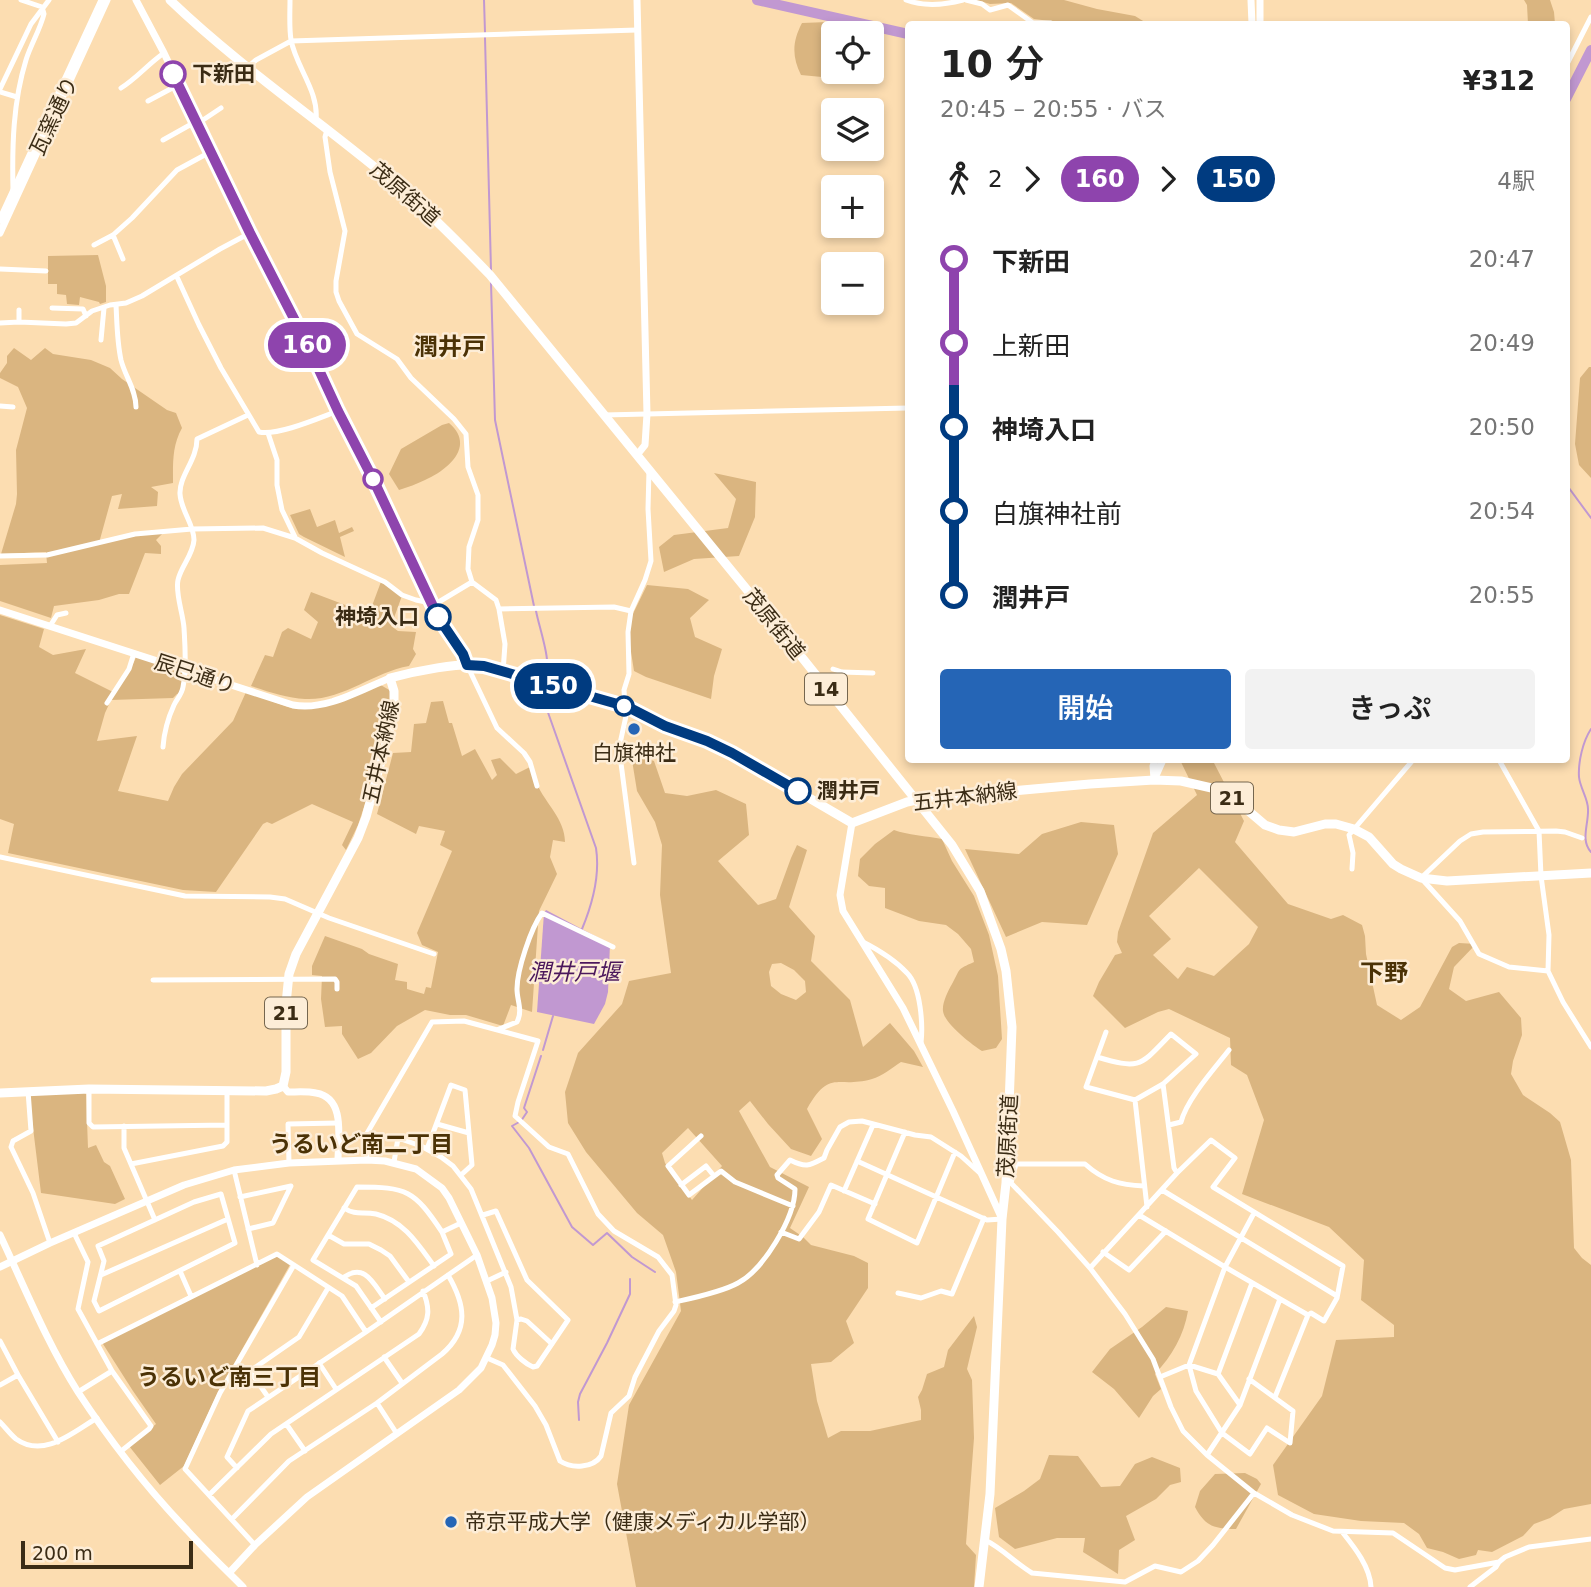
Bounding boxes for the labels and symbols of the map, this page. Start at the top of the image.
marker: 下新田 [160,61,186,87]
place label: 下新田 [192,62,255,86]
street label: 瓦窯通り [25,73,83,159]
street label: 茂原街道 [365,157,445,231]
line badge: 160 [267,322,347,368]
district label: 潤井戸 [414,333,486,361]
unlabelled marker [363,469,383,489]
street label: 茂原街道 [738,584,810,664]
marker: 神埼入口 [425,604,451,630]
place label: 神埼入口 [335,605,419,629]
street label: 辰巳通り [151,650,239,698]
line badge: 150 [513,663,593,709]
road number: 14 [805,674,847,704]
unlabelled marker [614,696,634,716]
street label: 五井本納線 [358,698,404,806]
marker: 白旗神社 [626,721,642,737]
place label: 白旗神社 [592,741,676,765]
marker: 潤井戸 [785,778,811,804]
place label: 潤井戸 [817,779,880,803]
street label: 五井本納線 [911,779,1019,815]
road number: 21 [1211,782,1253,814]
water label: 潤井戸堰 [528,959,624,985]
district label: 下野 [1360,959,1408,987]
road number: 21 [265,998,307,1028]
street label: 茂原街道 [994,1093,1022,1179]
district label: うるいど南二丁目 [269,1131,453,1157]
district label: うるいど南三丁目 [137,1364,321,1390]
place label: 帝京平成大学（健康メディカル学部） [465,1510,821,1534]
marker: 帝京平成大学（健康メディカル学部） [443,1514,459,1530]
scale bar [21,1538,192,1570]

